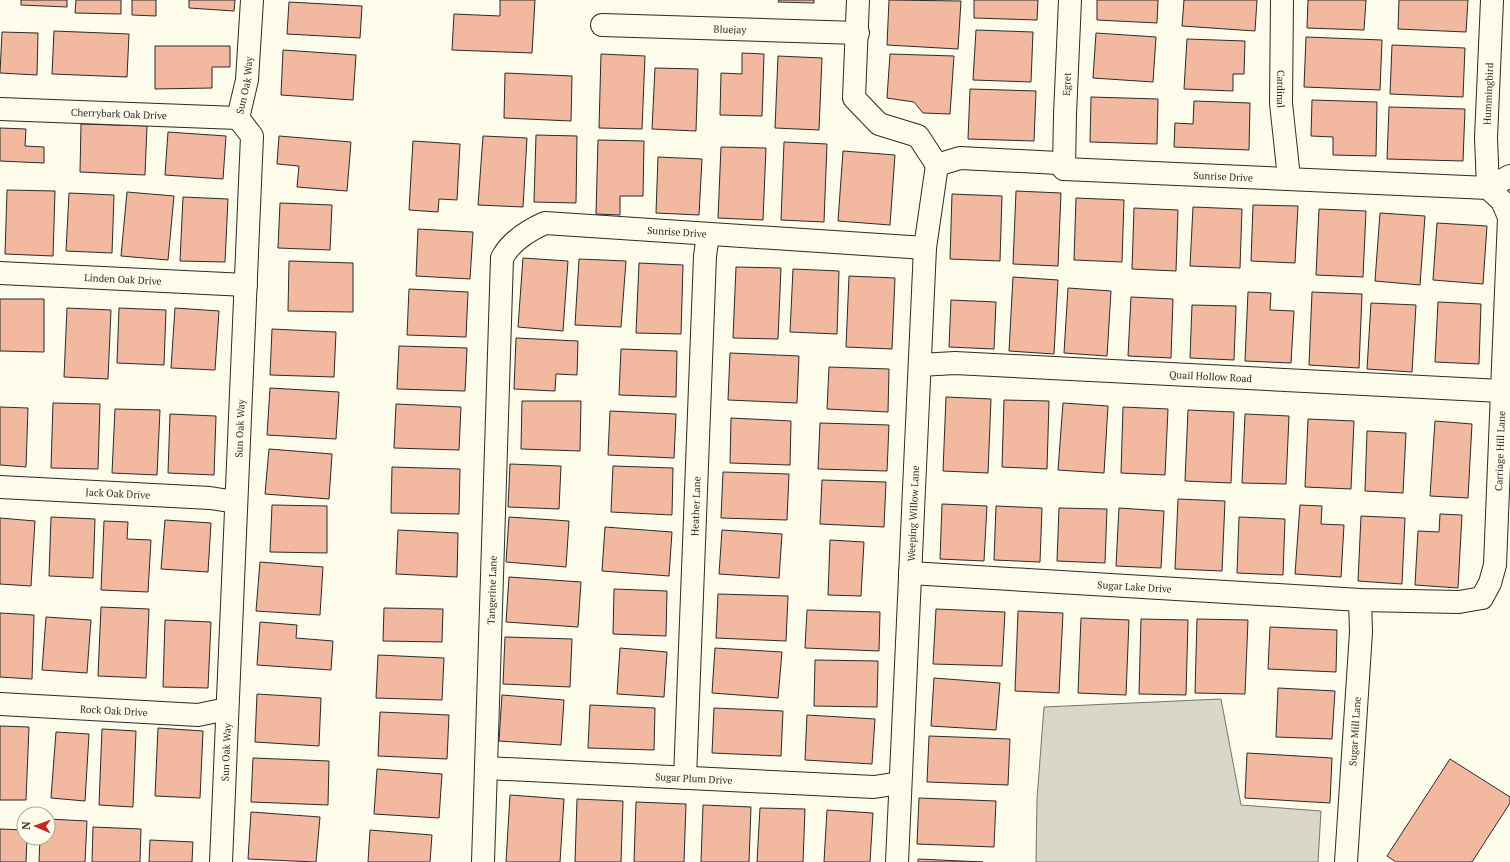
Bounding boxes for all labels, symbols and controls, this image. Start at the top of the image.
street label: Bluejay [713,22,748,37]
street label: Sun Oak Way [233,55,256,115]
street label: Hummingbird [1481,62,1496,125]
street label: Cardinal [1274,70,1287,109]
street label: Egret [1060,72,1074,96]
street label: Cherrybark Oak Drive [71,106,167,122]
street label: Sunrise Drive [1193,169,1253,184]
street label: Sunrise Drive [647,224,707,241]
street label: Linden Oak Drive [84,271,162,288]
street label: Quail Hollow Road [1169,368,1253,385]
street label: Sun Oak Way [232,398,248,458]
street label: Carriage Hill Lane [1492,411,1508,491]
street label: Weeping Willow Lane [905,465,922,562]
street label: Heather Lane [688,476,704,536]
street label: Jack Oak Drive [85,485,150,502]
street label: Tangerine Lane [484,555,500,625]
street label: Sugar Lake Drive [1097,578,1172,596]
street label: Sugar Mill Lane [1346,696,1364,766]
street label: Rock Oak Drive [80,702,148,719]
street label: Sun Oak Way [218,722,234,782]
street label: Sugar Plum Drive [655,770,733,787]
north arrow [16,806,56,846]
text: N [19,821,33,830]

